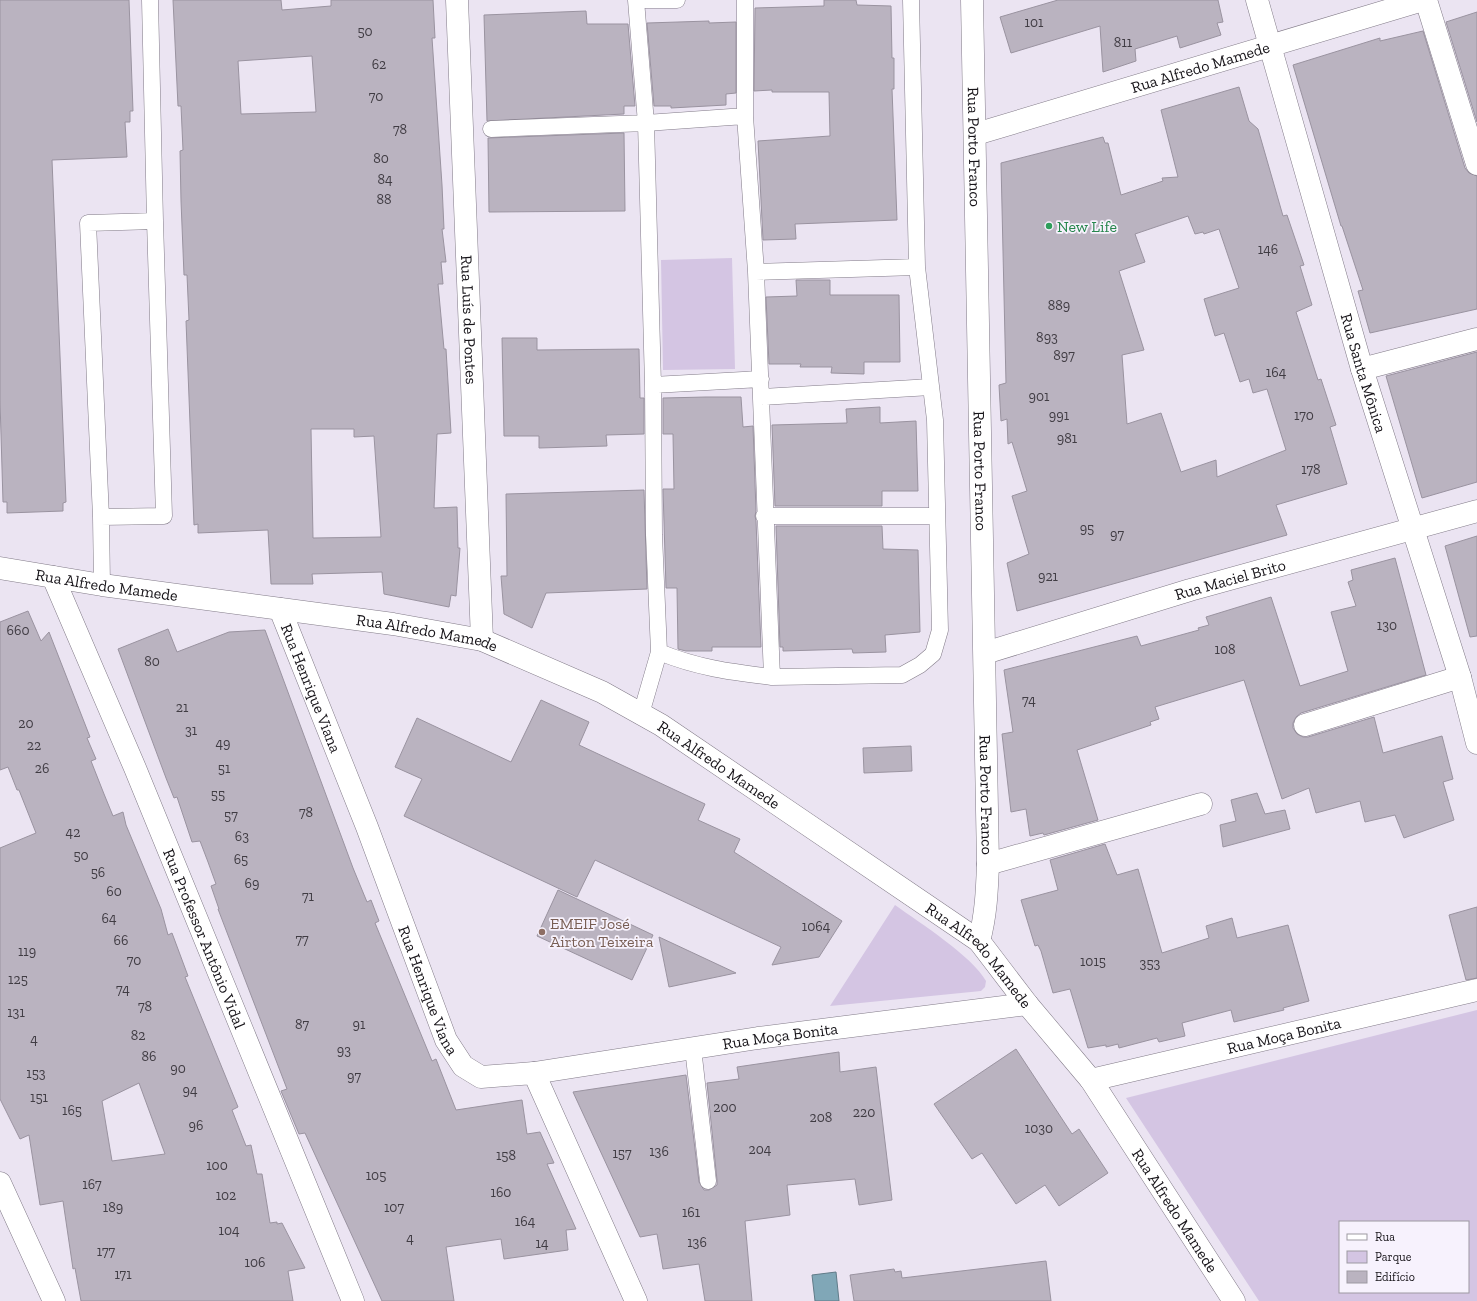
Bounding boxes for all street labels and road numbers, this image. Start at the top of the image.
street label: Rua Alfredo Mamede [1129,38,1272,97]
street label: Rua Porto Franco [964,87,985,207]
street label: Rua Luís de Pontes [457,255,481,385]
street label: Rua Santa Mônica [1337,311,1391,435]
street label: Rua Porto Franco [970,411,991,531]
street label: Rua Maciel Brito [1172,555,1288,604]
street label: Rua Alfredo Mamede [34,565,179,605]
street label: Rua Alfredo Mamede [355,610,501,656]
street label: Rua Henrique Viana [277,621,345,756]
street label: Rua Alfredo Mamede [654,717,784,813]
street label: Rua Porto Franco [976,735,997,855]
street label: Rua Professor Antônio Vidal [159,846,250,1031]
street label: Rua Alfredo Mamede [922,899,1036,1012]
street label: Rua Henrique Viana [394,923,462,1059]
street label: Rua Moça Bonita [1225,1013,1343,1058]
street label: Rua Moça Bonita [721,1019,839,1053]
street label: Rua Alfredo Mamede [1128,1145,1222,1276]

